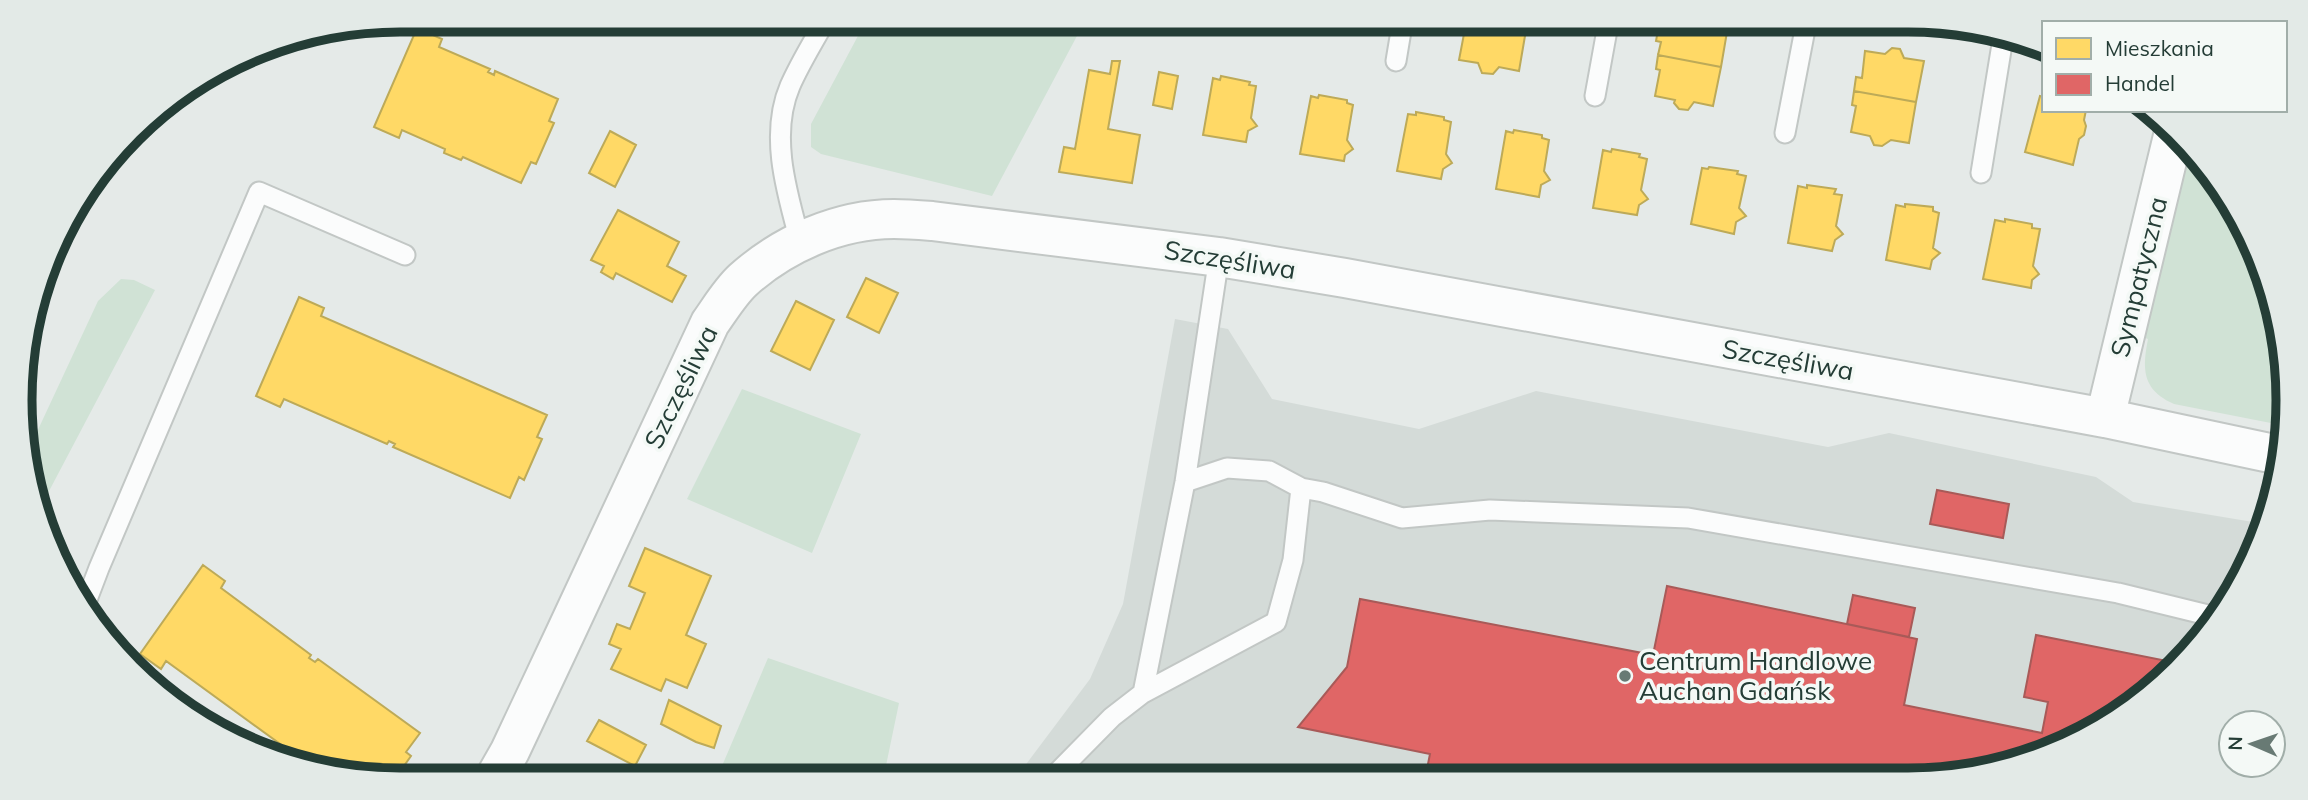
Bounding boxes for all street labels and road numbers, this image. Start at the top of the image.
street label: Sympatyczna [2103,193,2174,360]
street label: Szczęśliwa [1162,233,1298,286]
street label: Szczęśliwa [637,320,725,454]
street label: Szczęśliwa [1720,332,1856,387]

